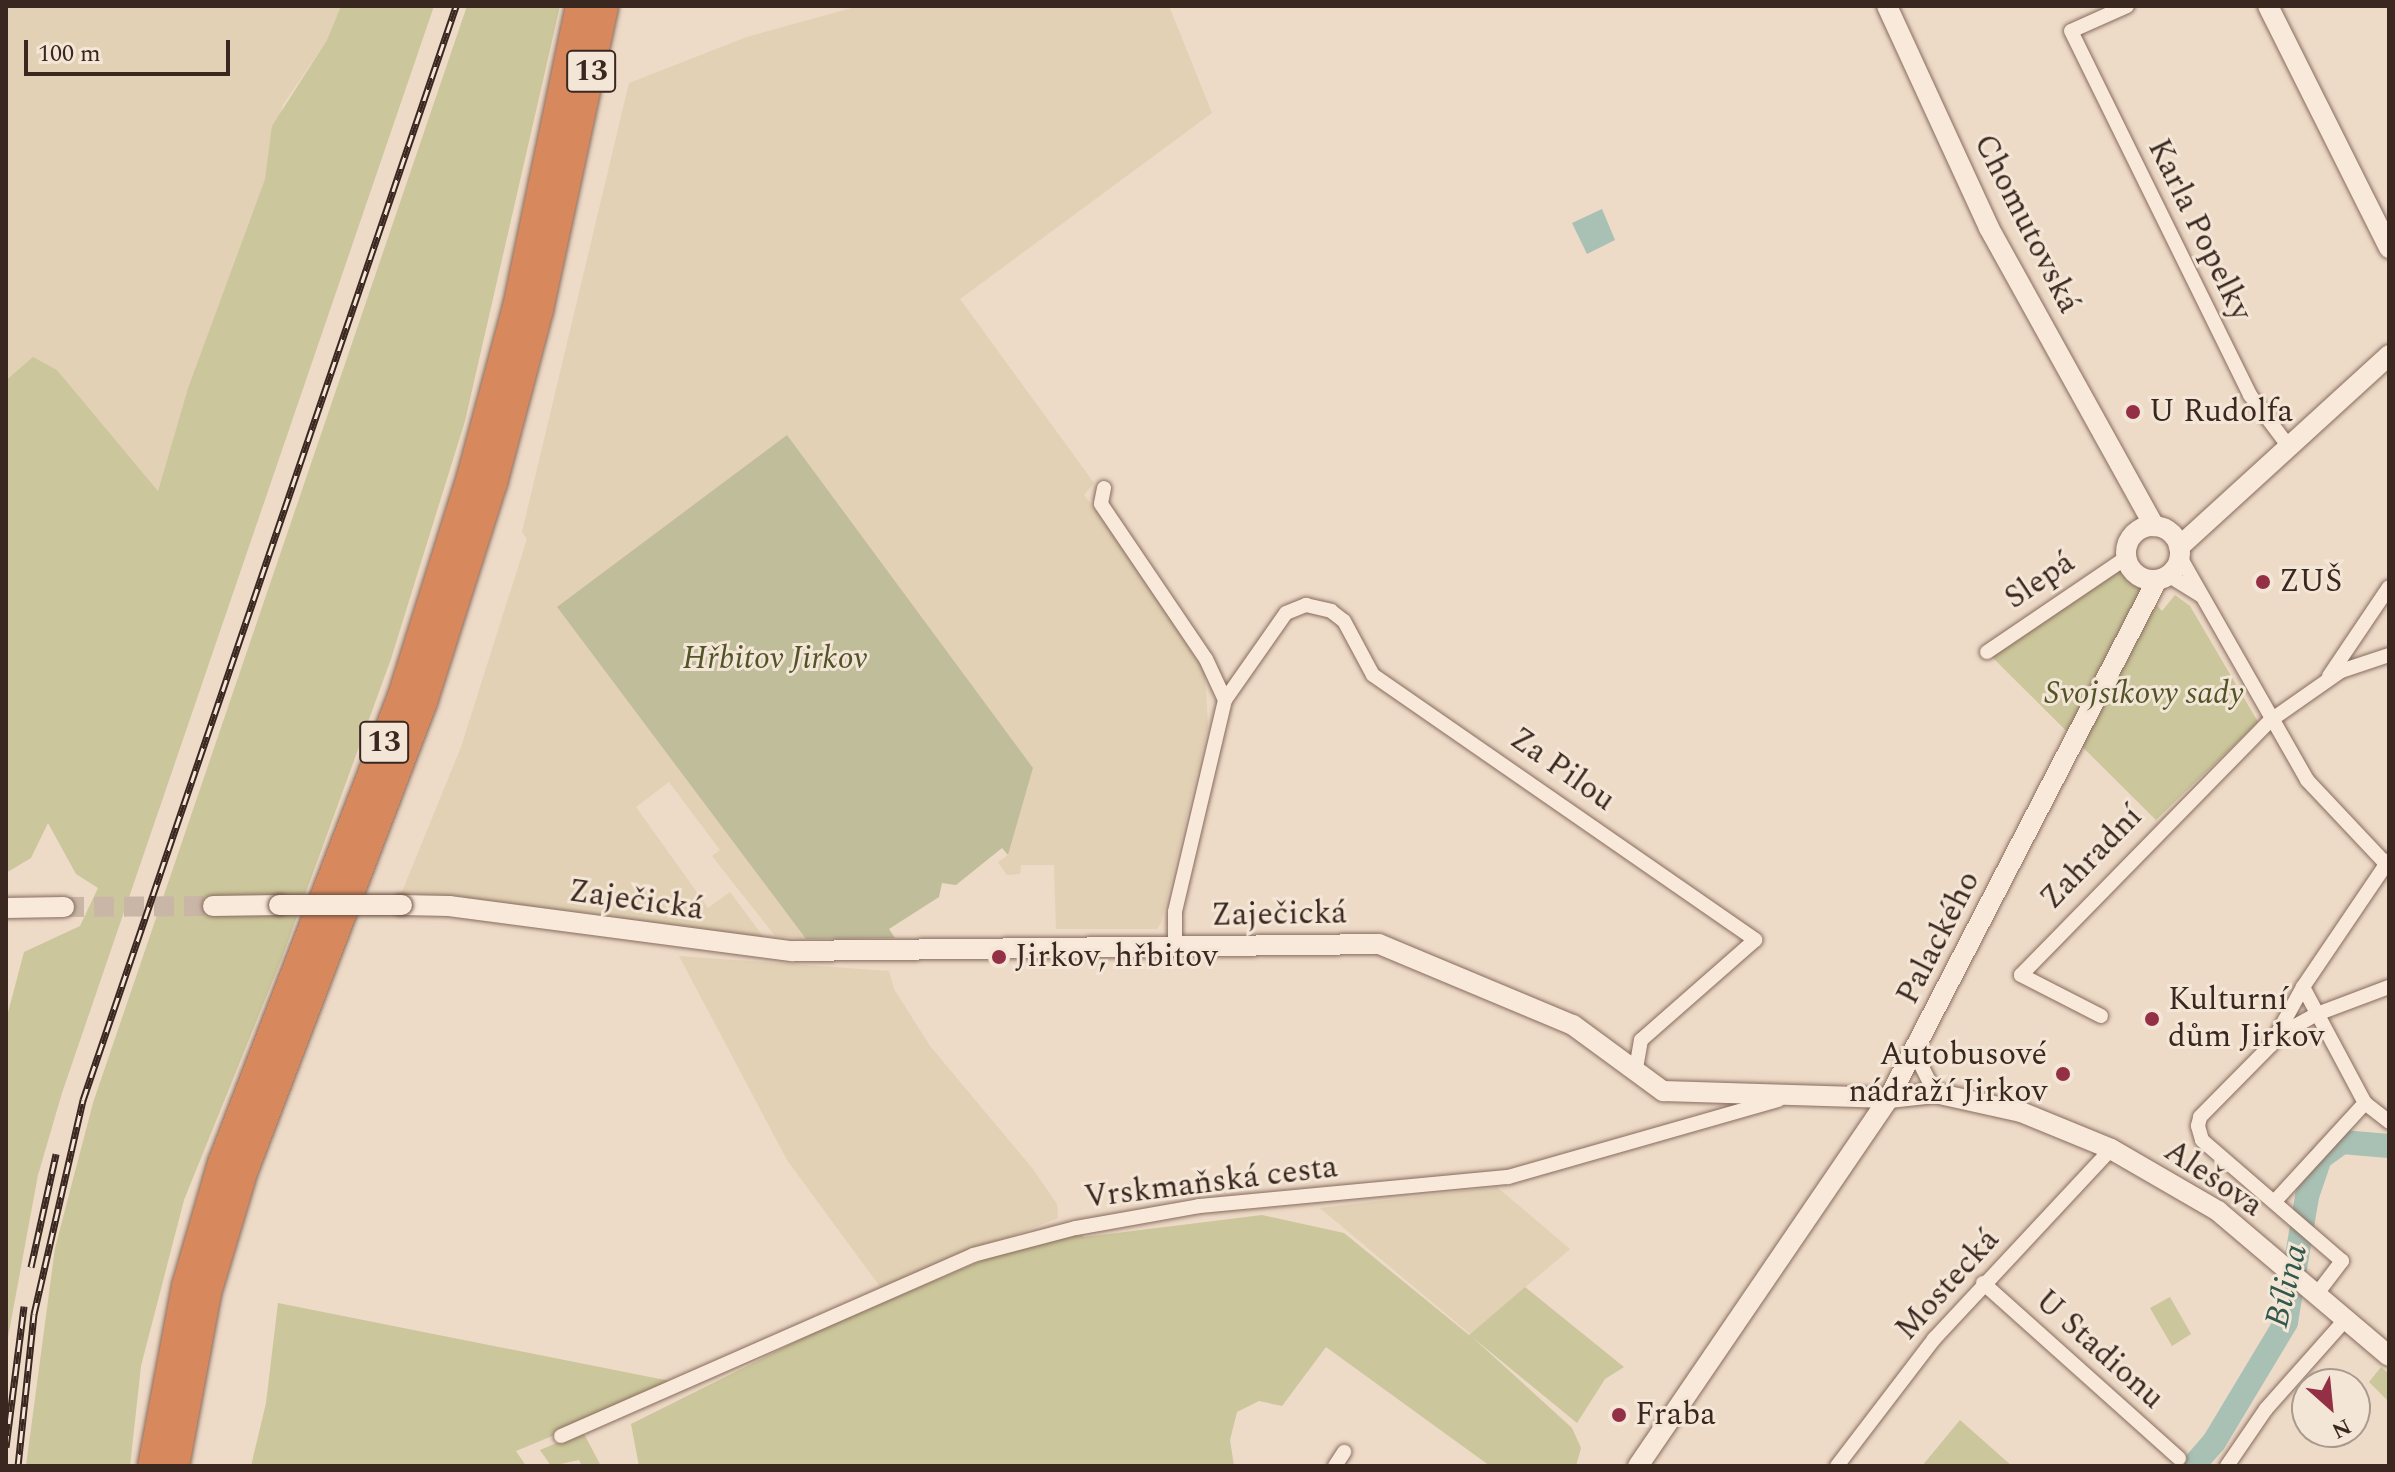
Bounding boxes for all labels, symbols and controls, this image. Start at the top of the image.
scale bar [28,24,234,74]
text: 100 m [38,36,101,72]
road number: 13 [565,45,617,97]
street label: Chomutovská [1965,128,2087,320]
street label: Karla Popelky [2139,133,2259,327]
place label: U Rudolfa [2149,393,2293,431]
marker: U Rudolfa [2124,403,2142,421]
street label: Slepá [1998,544,2082,618]
place label: ZUŠ [2279,563,2342,601]
marker: ZUŠ [2254,573,2272,591]
park label: Hřbitov Jirkov [683,640,867,678]
park label: Svojsíkovy sady [2044,675,2244,713]
road number: 13 [358,716,410,768]
street label: Za Pilou [1502,720,1622,820]
street label: Zahradní [2033,798,2151,918]
street label: Palackého [1889,865,1989,1011]
street label: Zaječická [566,873,706,929]
street label: Zaječická [1211,895,1347,935]
place label: Jirkov, hřbitov [1015,938,1218,976]
marker: Jirkov, hřbitov [990,948,1008,966]
place label: Kulturní dům Jirkov [2168,982,2324,1057]
marker: Kulturní dům Jirkov [2143,1010,2161,1028]
place label: Autobusové nádraží Jirkov [1848,1037,2047,1112]
marker: Autobusové nádraží Jirkov [2054,1065,2072,1083]
street label: Alešova [2156,1132,2270,1226]
street label: Vrskmaňská cesta [1082,1148,1340,1218]
street label: Mostecká [1888,1221,2008,1349]
water label: Bílina [2257,1240,2317,1332]
street label: U Stadionu [2027,1282,2171,1418]
north arrow [2291,1368,2371,1448]
place label: Fraba [1635,1396,1716,1434]
marker: Fraba [1610,1406,1628,1424]
text: N [2326,1409,2357,1447]

